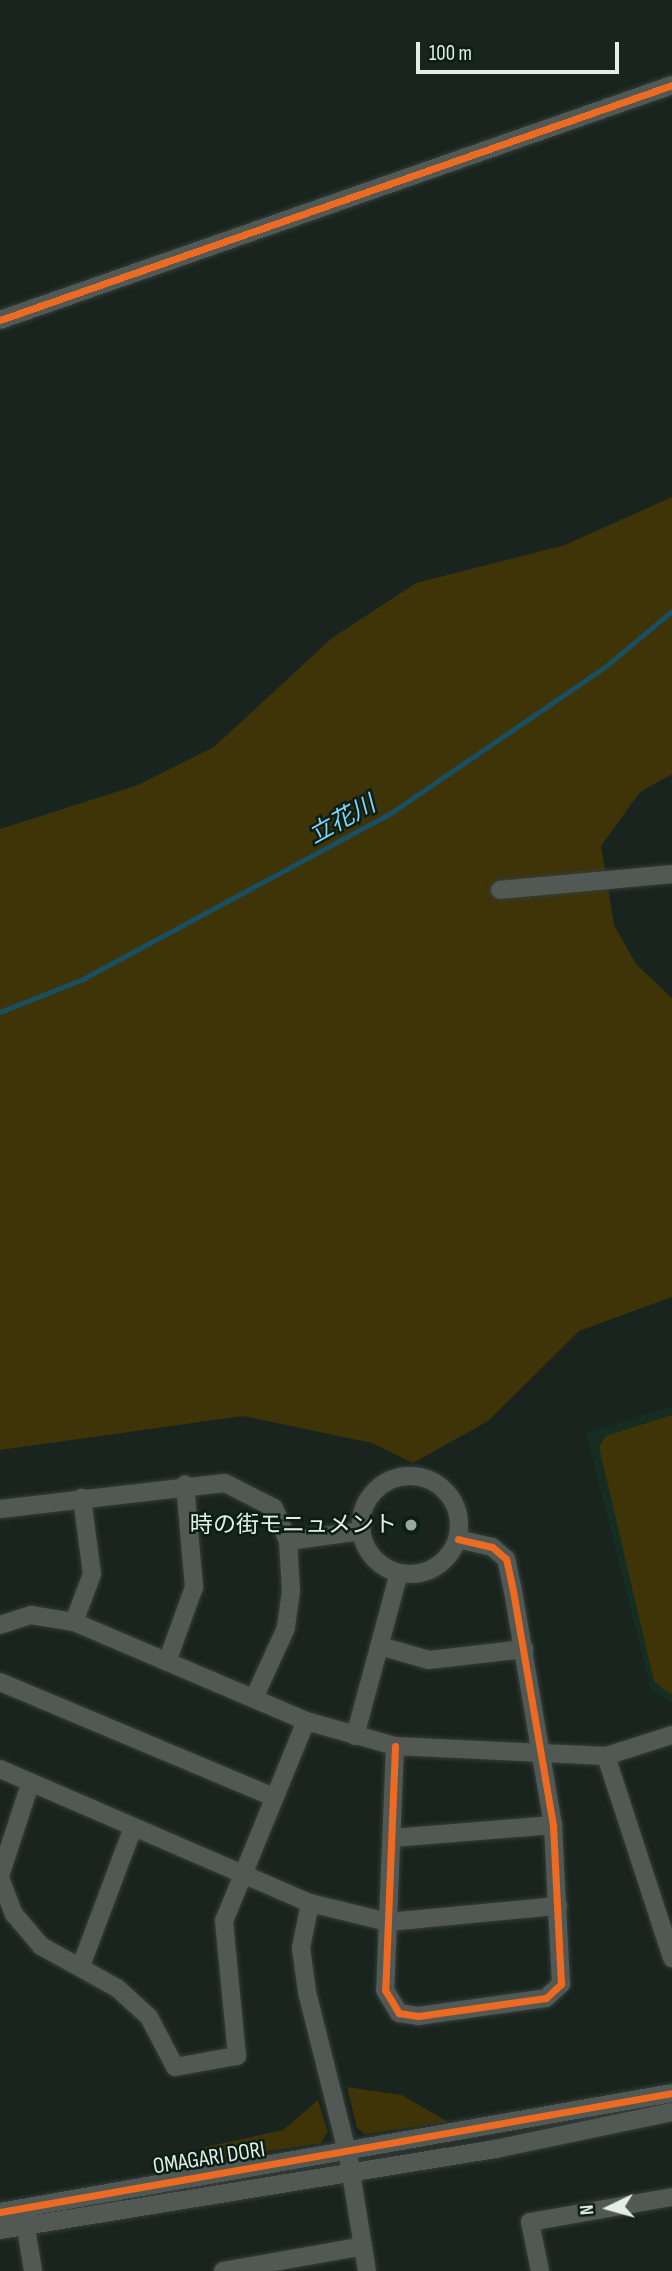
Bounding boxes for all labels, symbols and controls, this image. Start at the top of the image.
scale bar [420,28,623,72]
text: 100 m [429,41,472,66]
water label: 立花川 [304,790,380,850]
place label: 時の街モニュメント [190,1511,397,1539]
marker: 時の街モニュメント [403,1517,419,1533]
street label: OMAGARI DORI [151,2136,267,2180]
north arrow [574,2173,644,2243]
text: N [576,2204,599,2216]

